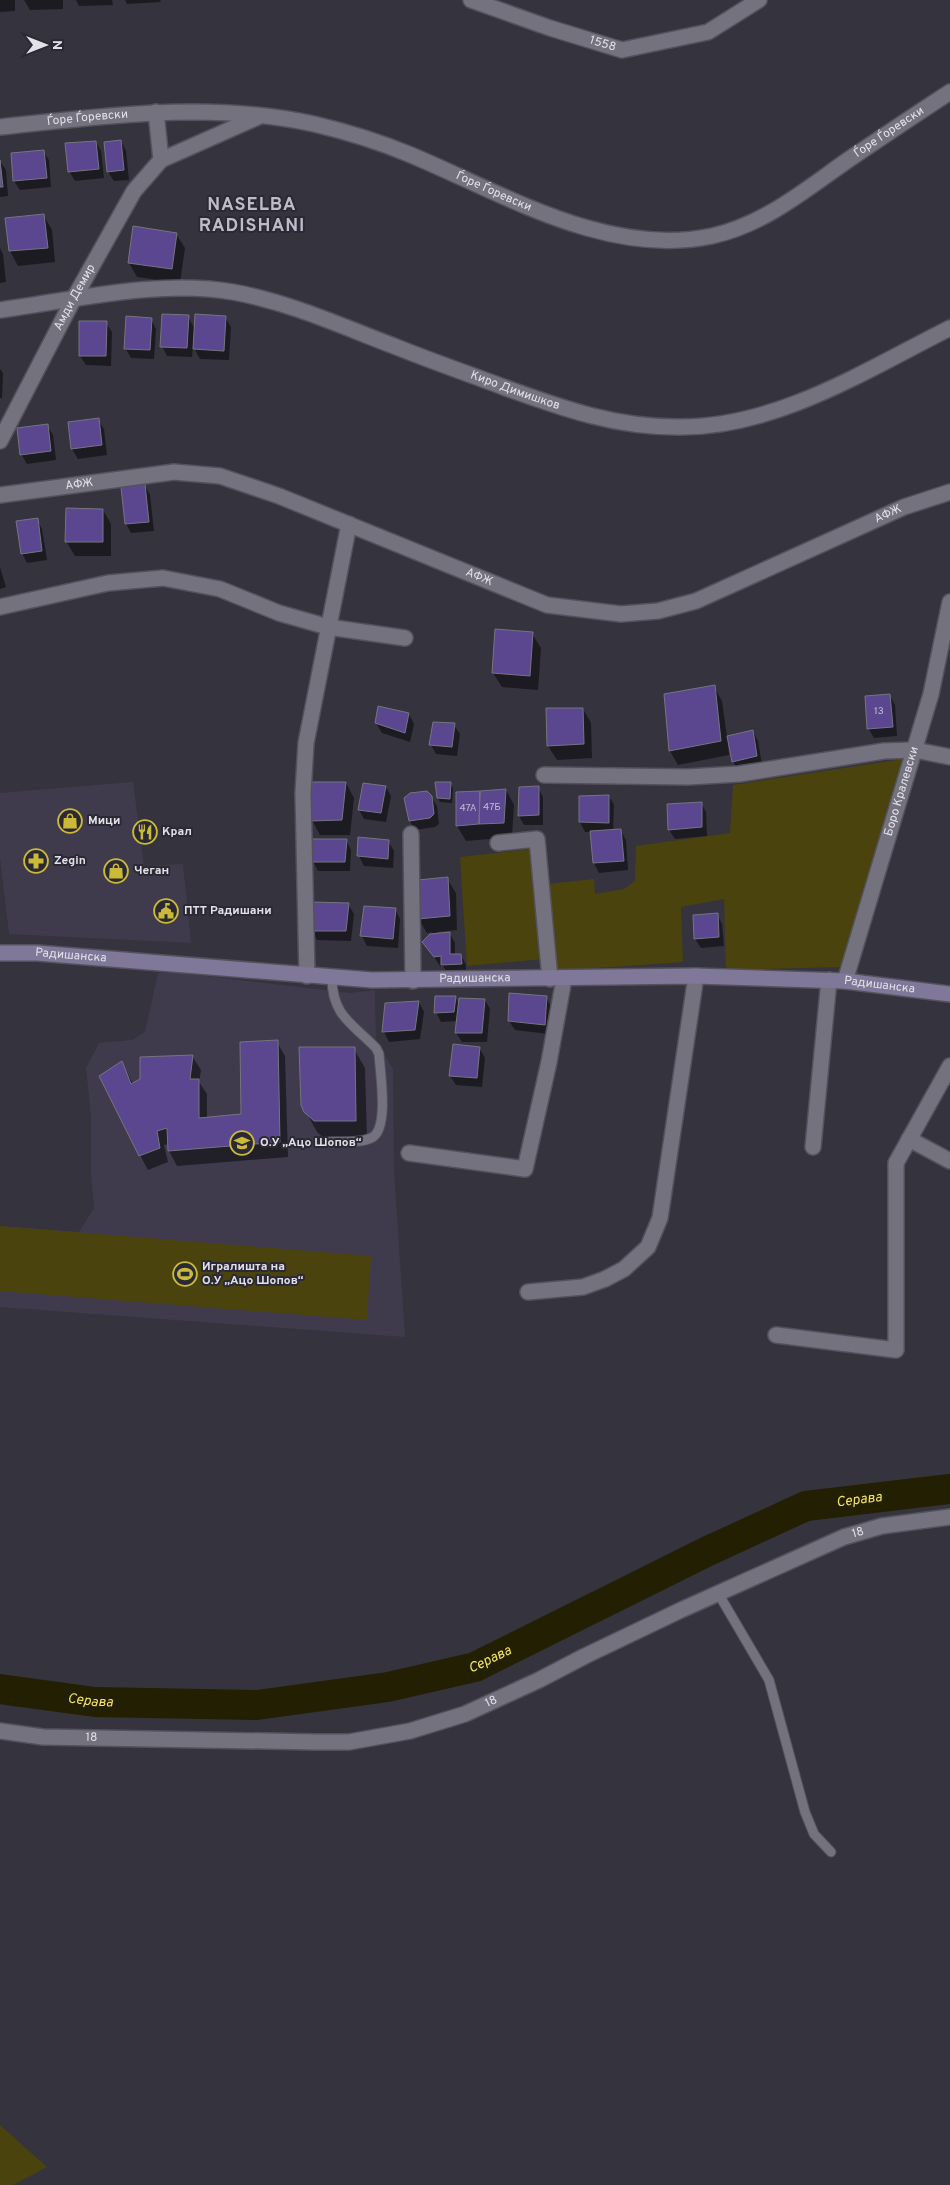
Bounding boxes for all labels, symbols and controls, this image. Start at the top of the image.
north arrow [20,20,70,70]
street label: 1558 [588,33,618,56]
text: N [48,40,65,50]
street label: Ѓоре Ѓоревски [851,103,927,162]
street label: Ѓоре Ѓоревски [46,106,129,130]
street label: Ѓоре Ѓоревски [453,168,534,216]
district label: NASELBA RADISHANI [199,194,305,238]
street label: Амди Демир [51,261,100,333]
street label: Киро Димишков [468,367,562,414]
street label: АФЖ [64,475,94,494]
street label: АФЖ [872,501,904,527]
street label: АФЖ [463,565,495,590]
house number: 13 [874,705,884,718]
street label: Боро Кралевски [881,744,923,838]
house number: 47Б [483,801,501,814]
house number: 47А [460,802,477,815]
shop icon: Мици [57,808,83,834]
place label: Мици [88,813,120,829]
restaurant icon: Крал [132,819,158,845]
place label: Крал [162,824,192,840]
pharmacy icon: Zegin [23,848,49,874]
place label: Zegin [54,853,86,869]
shop icon: Чеган [103,858,129,884]
place label: Чеган [134,863,169,879]
public building icon: ПТТ Радишани [153,898,179,924]
place label: ПТТ Радишани [184,903,272,919]
street label: Радишанска [35,945,107,967]
street label: Радишанска [439,970,511,987]
street label: Радишанска [843,973,916,998]
school or university icon: О.У „Ацо Шопов“ [229,1130,255,1156]
place label: О.У „Ацо Шопов“ [260,1135,362,1151]
place label: Игралишта на О.У „Ацо Шопов“ [202,1259,304,1289]
sports icon: Игралишта на О.У „Ацо Шопов“ [172,1261,198,1287]
water label: Серава [835,1489,884,1511]
street label: 18 [850,1524,866,1542]
water label: Серава [467,1641,515,1677]
water label: Серава [66,1690,114,1711]
street label: 18 [483,1692,500,1712]
street label: 18 [86,1730,98,1746]

